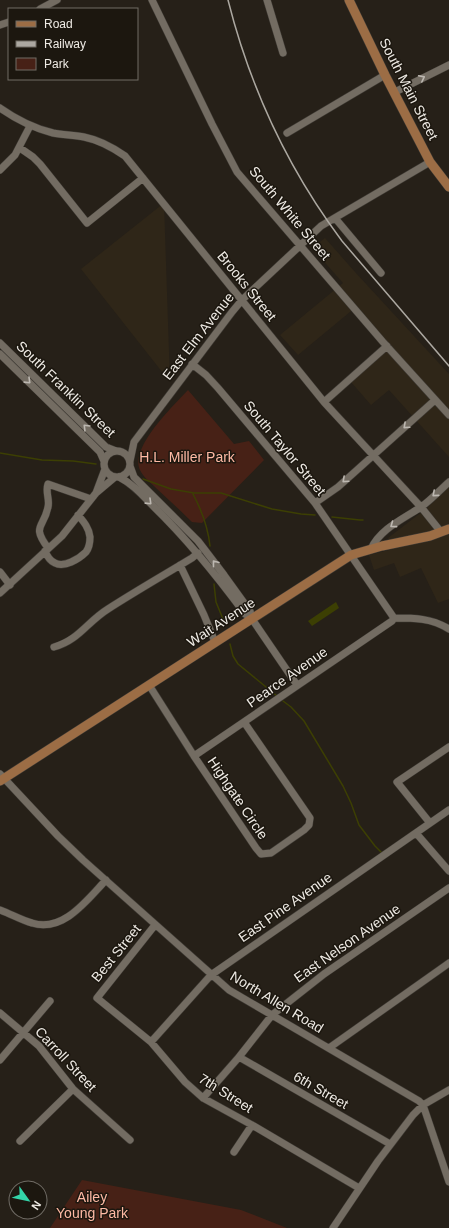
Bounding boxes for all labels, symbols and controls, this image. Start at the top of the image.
legend [8,8,138,80]
text: Road [44,17,73,31]
street label: South Main Street [376,35,442,143]
text: Railway [44,37,86,51]
text: Park [44,57,70,71]
one-way arrow [418,76,425,83]
street label: South White Street [246,163,334,263]
street label: Brooks Street [214,248,280,324]
street label: East Elm Avenue [159,289,237,383]
street label: South Franklin Street [13,338,119,441]
one-way arrow [23,376,31,384]
street label: South Taylor Street [241,397,329,499]
one-way arrow [403,421,411,428]
one-way arrow [83,424,91,432]
park label: H.L. Miller Park [139,449,236,465]
one-way arrow [342,475,350,483]
one-way arrow [432,490,440,497]
one-way arrow [144,497,152,505]
one-way arrow [390,520,397,528]
one-way arrow [213,561,220,568]
street label: Wait Avenue [184,594,258,650]
street label: Pearce Avenue [244,643,331,711]
street label: Highgate Circle [205,754,272,842]
street label: East Pine Avenue [235,869,335,945]
street label: East Nelson Avenue [291,900,403,986]
street label: Best Street [88,921,144,985]
street label: North Allen Road [228,968,326,1036]
street label: Carroll Street [32,1023,100,1095]
street label: 6th Street [291,1068,351,1112]
street label: 7th Street [196,1070,256,1116]
north arrow [8,1180,48,1220]
park label: Ailey Young Park [56,1189,129,1221]
text: N [29,1199,44,1212]

